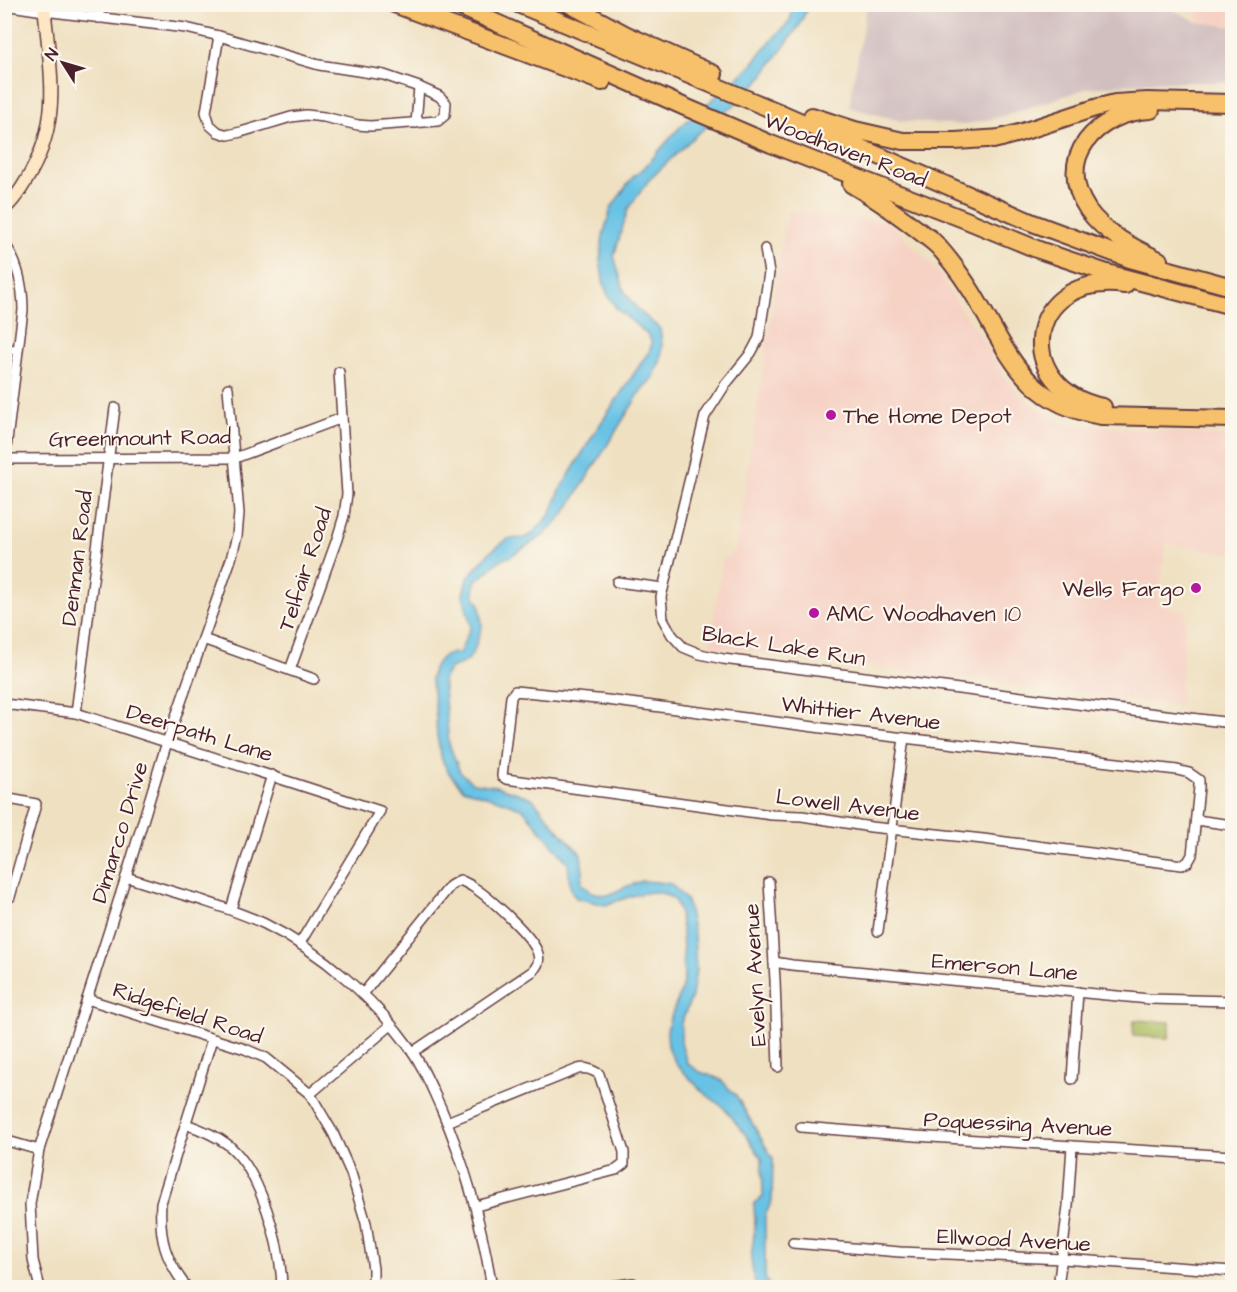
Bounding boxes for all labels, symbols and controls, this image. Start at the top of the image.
north arrow [33,33,93,93]
text: N [40,44,64,65]
street label: Woodhaven Road [759,105,932,196]
place label: The Home Depot [843,401,1012,432]
marker: The Home Depot [824,408,838,422]
street label: Greenmount Road [49,421,231,456]
street label: Denman Road [54,489,101,627]
street label: Telfair Road [271,504,340,635]
place label: Wells Fargo [1062,574,1185,606]
marker: Wells Fargo [1189,581,1203,595]
place label: AMC Woodhaven 10 [826,599,1021,630]
marker: AMC Woodhaven 10 [807,606,821,620]
street label: Black Lake Run [700,618,868,675]
street label: Whittier Avenue [779,688,942,739]
street label: Deerpath Lane [123,696,277,770]
street label: Dimarco Drive [84,758,157,907]
street label: Lowell Avenue [774,781,922,830]
street label: Evelyn Avenue [736,902,776,1047]
street label: Emerson Lane [930,946,1079,989]
street label: Ridgefield Road [108,975,266,1053]
street label: Poquessing Avenue [923,1104,1113,1146]
street label: Ellwood Avenue [936,1221,1092,1260]

